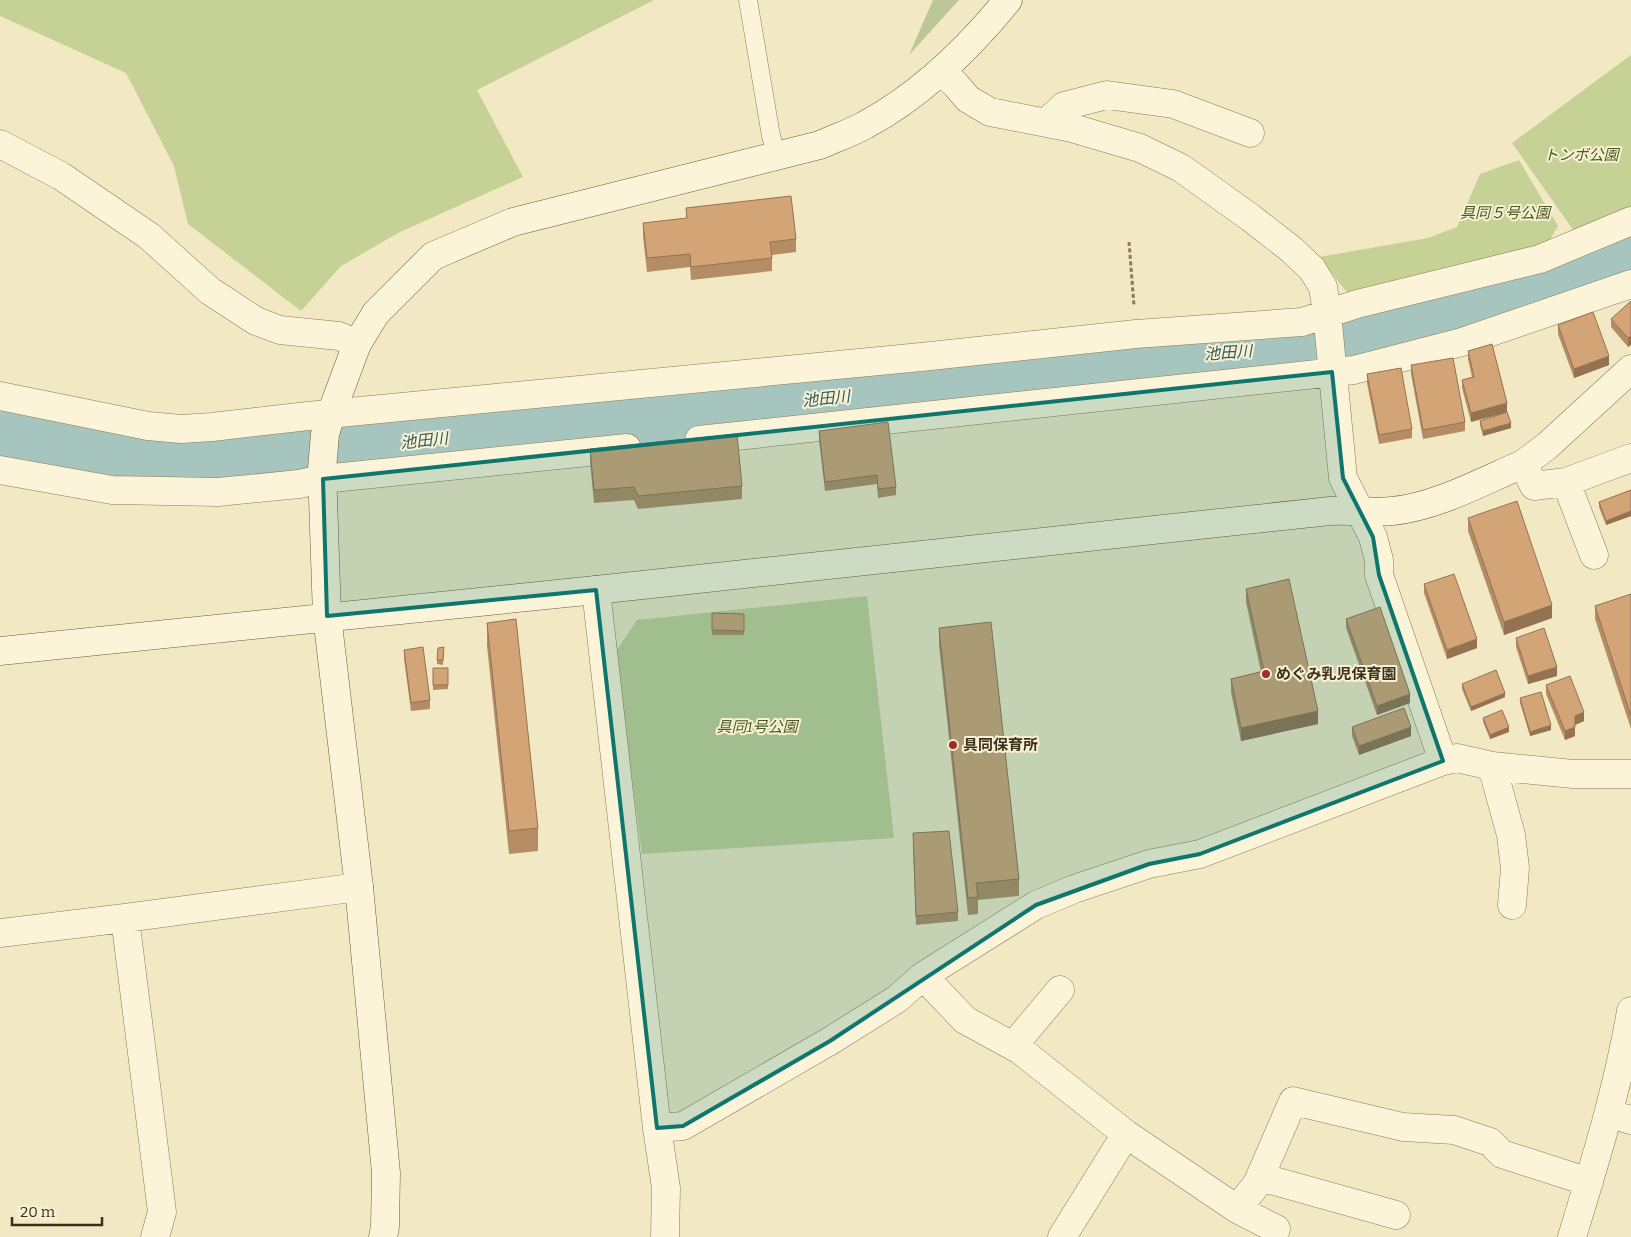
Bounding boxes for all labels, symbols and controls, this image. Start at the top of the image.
park label: トンボ公園 [1543,146,1620,164]
park label: 具同５号公園 [1460,204,1552,222]
water label: 池田川 [1203,341,1255,364]
water label: 池田川 [801,386,853,410]
water label: 池田川 [399,428,451,452]
place label: めぐみ乳児保育園 [1276,665,1396,683]
marker: めぐみ乳児保育園 [1260,668,1272,680]
park label: 具同1号公園 [717,718,799,736]
place label: 具同保育所 [963,736,1038,754]
marker: 具同保育所 [947,739,959,751]
scale bar [12,1194,102,1226]
text: 20 m [20,1203,56,1221]

